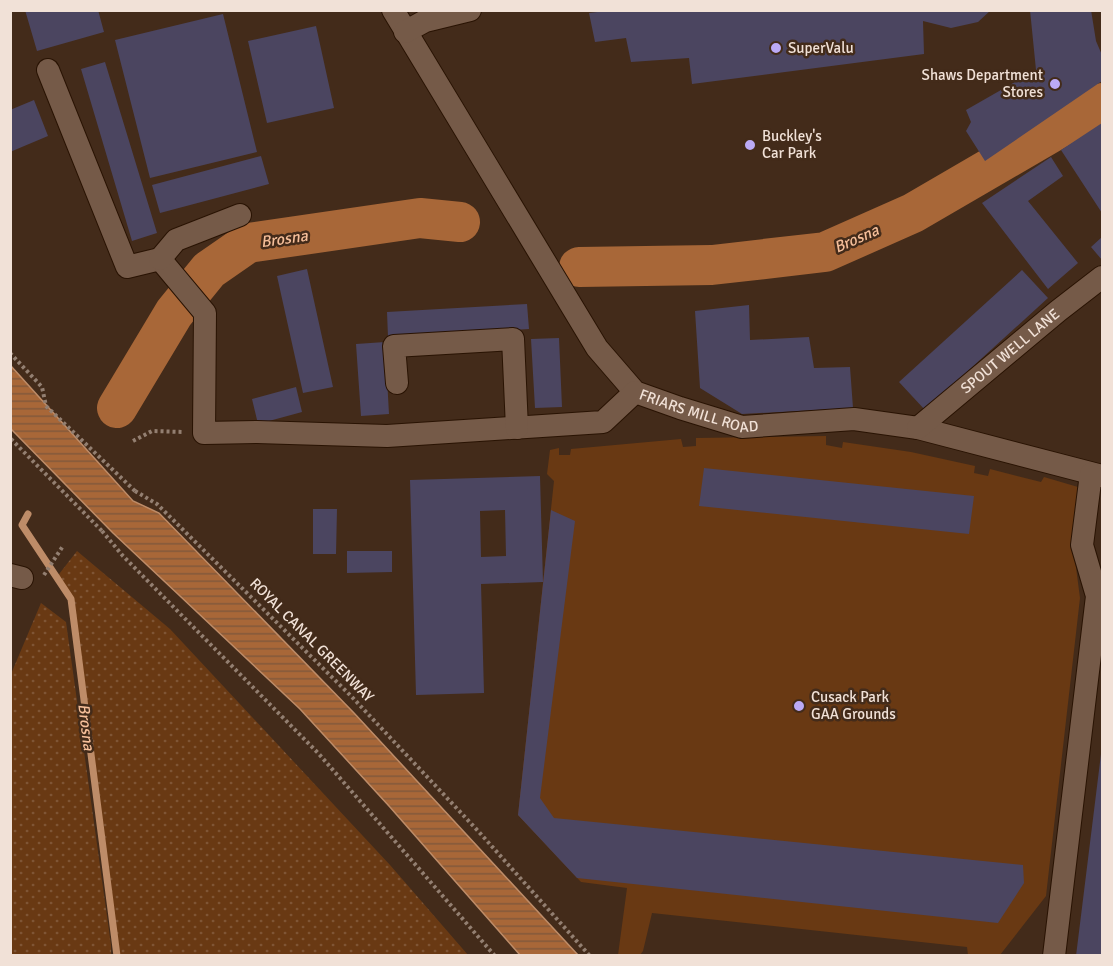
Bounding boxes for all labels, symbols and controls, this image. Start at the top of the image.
place label: SuperValu [788,39,854,57]
marker: SuperValu [769,41,783,55]
place label: Shaws Department Stores [922,66,1043,101]
marker: Shaws Department Stores [1048,77,1062,91]
place label: Buckley's Car Park [762,127,822,162]
marker: Buckley's Car Park [743,138,757,152]
water label: Brosna [831,220,883,258]
water label: Brosna [259,226,310,252]
street label: SPOUT WELL LANE [957,305,1063,397]
street label: FRIARS MILL ROAD [637,385,759,436]
street label: ROYAL CANAL GREENWAY [246,574,378,706]
place label: Cusack Park GAA Grounds [811,688,896,723]
marker: Cusack Park GAA Grounds [792,699,806,713]
water label: Brosna [73,702,99,753]

